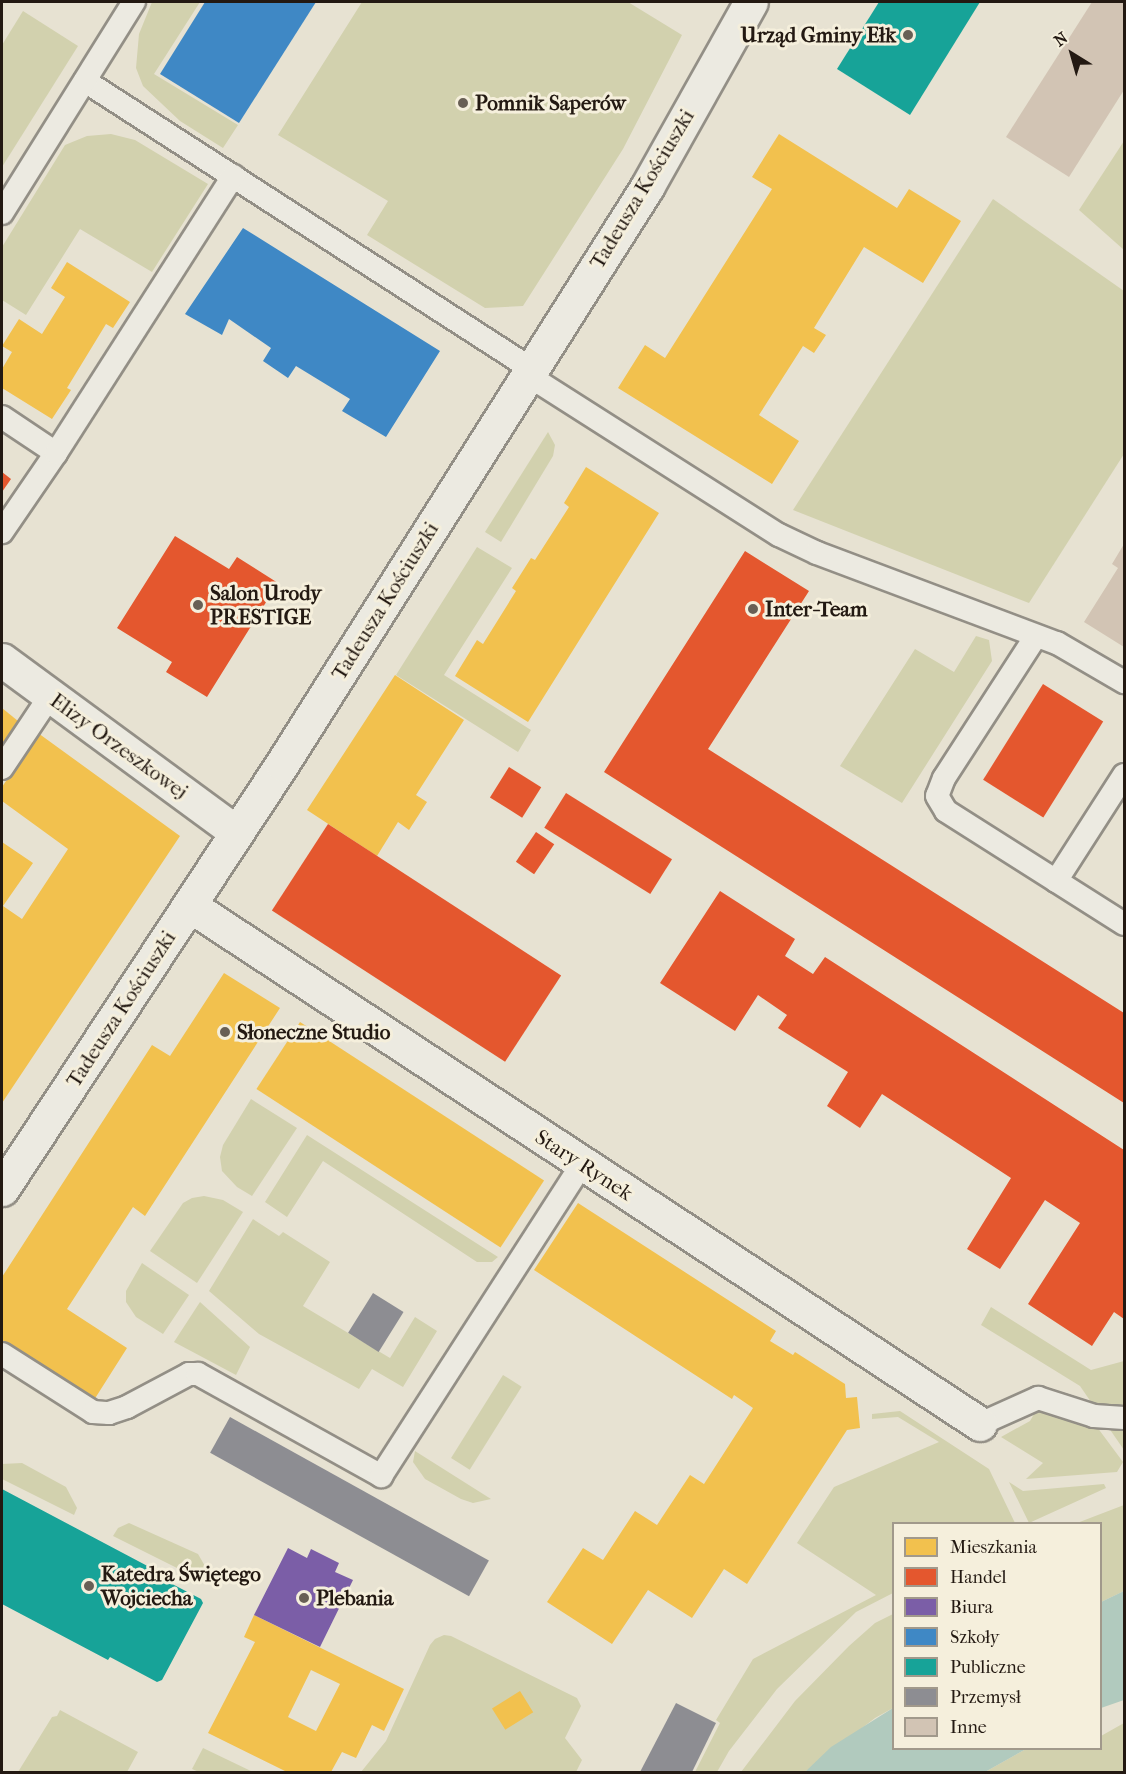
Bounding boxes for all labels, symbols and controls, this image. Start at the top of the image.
place label: Urząd Gminy Ełk [741,22,896,48]
north arrow [1042,24,1102,84]
marker: Urząd Gminy Ełk [901,28,915,42]
text: N [1050,28,1071,50]
place label: Pomnik Saperów [475,90,626,116]
marker: Pomnik Saperów [456,96,470,110]
street label: Tadeusza Kościuszki [584,105,700,273]
street label: Tadeusza Kościuszki [326,517,444,685]
place label: Salon Urody PRESTIGE [210,580,322,630]
place label: Inter-Team [765,596,867,622]
marker: Salon Urody PRESTIGE [191,598,205,612]
marker: Inter-Team [746,602,760,616]
street label: Elizy Orzeszkowej [45,688,193,804]
street label: Tadeusza Kościuszki [61,926,181,1092]
place label: Słoneczne Studio [237,1019,390,1045]
marker: Słoneczne Studio [218,1025,232,1039]
street label: Stary Rynek [530,1124,638,1206]
legend [892,1522,1102,1750]
text: Mieszkania [950,1537,1037,1558]
place label: Katedra Świętego Wojciecha [101,1561,261,1611]
text: Handel [950,1567,1007,1588]
marker: Katedra Świętego Wojciecha [82,1579,96,1593]
place label: Plebania [316,1585,394,1611]
marker: Plebania [297,1591,311,1605]
text: Biura [950,1597,993,1618]
text: Szkoły [950,1627,999,1648]
text: Publiczne [950,1657,1026,1678]
text: Przemysł [950,1687,1021,1708]
text: Inne [950,1717,987,1738]

